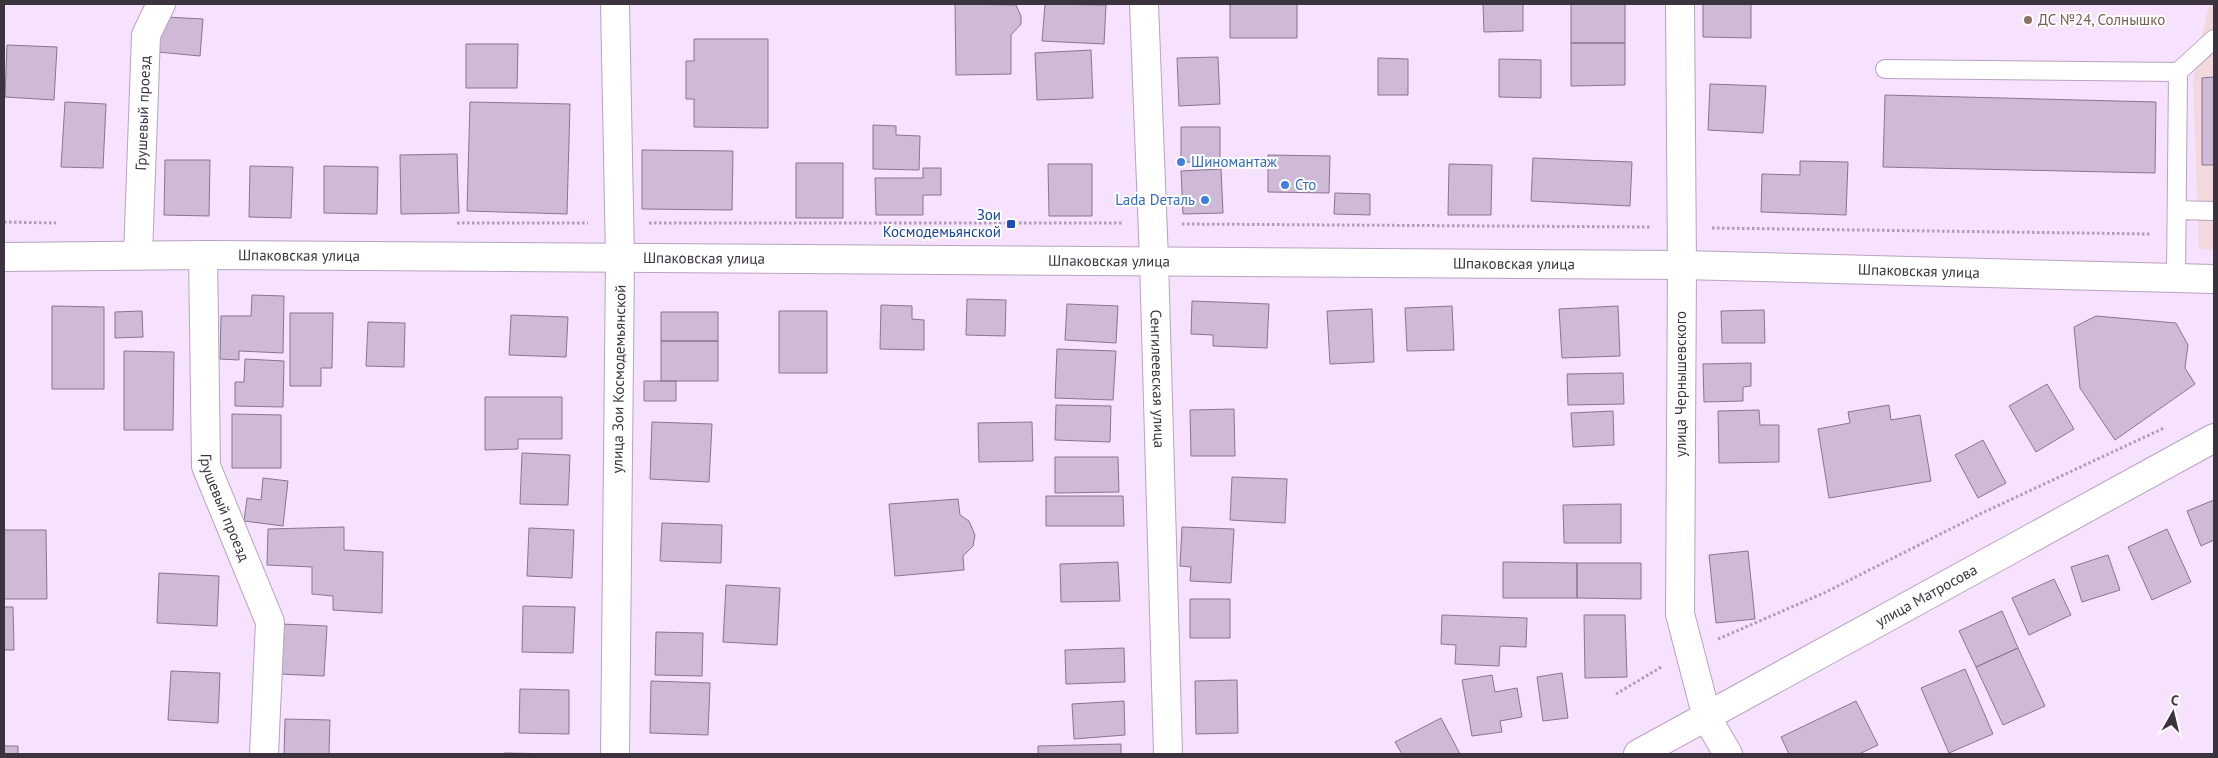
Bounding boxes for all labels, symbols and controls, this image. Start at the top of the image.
place label: ДС №24, Солнышко [2038,10,2165,29]
marker: ДС №24, Солнышко [2022,14,2034,26]
street label: Грушевый проезд [131,55,154,171]
place label: Шиномантаж [1191,152,1277,171]
marker: Шиномантаж [1175,156,1187,168]
place label: Сто [1295,175,1316,194]
marker: Сто [1279,179,1291,191]
place label: Lada Dеталь [1115,190,1195,209]
marker: Lada Dеталь [1199,194,1211,206]
place label: Зои Космодемьянской [883,205,1001,241]
marker: Зои Космодемьянской [1005,218,1017,230]
street label: Шпаковская улица [238,245,360,265]
street label: Шпаковская улица [643,248,765,268]
street label: Шпаковская улица [1048,251,1170,271]
street label: Шпаковская улица [1453,253,1575,273]
street label: Шпаковская улица [1858,260,1980,282]
street label: улица Зои Космодемьянской [607,284,630,474]
street label: Сенгилеевская улица [1146,309,1169,448]
street label: улица Чернышевского [1671,311,1690,457]
street label: Грушевый проезд [197,453,254,564]
street label: улица Матросова [1872,560,1980,631]
north arrow [2148,688,2198,738]
text: С [2170,691,2180,710]

